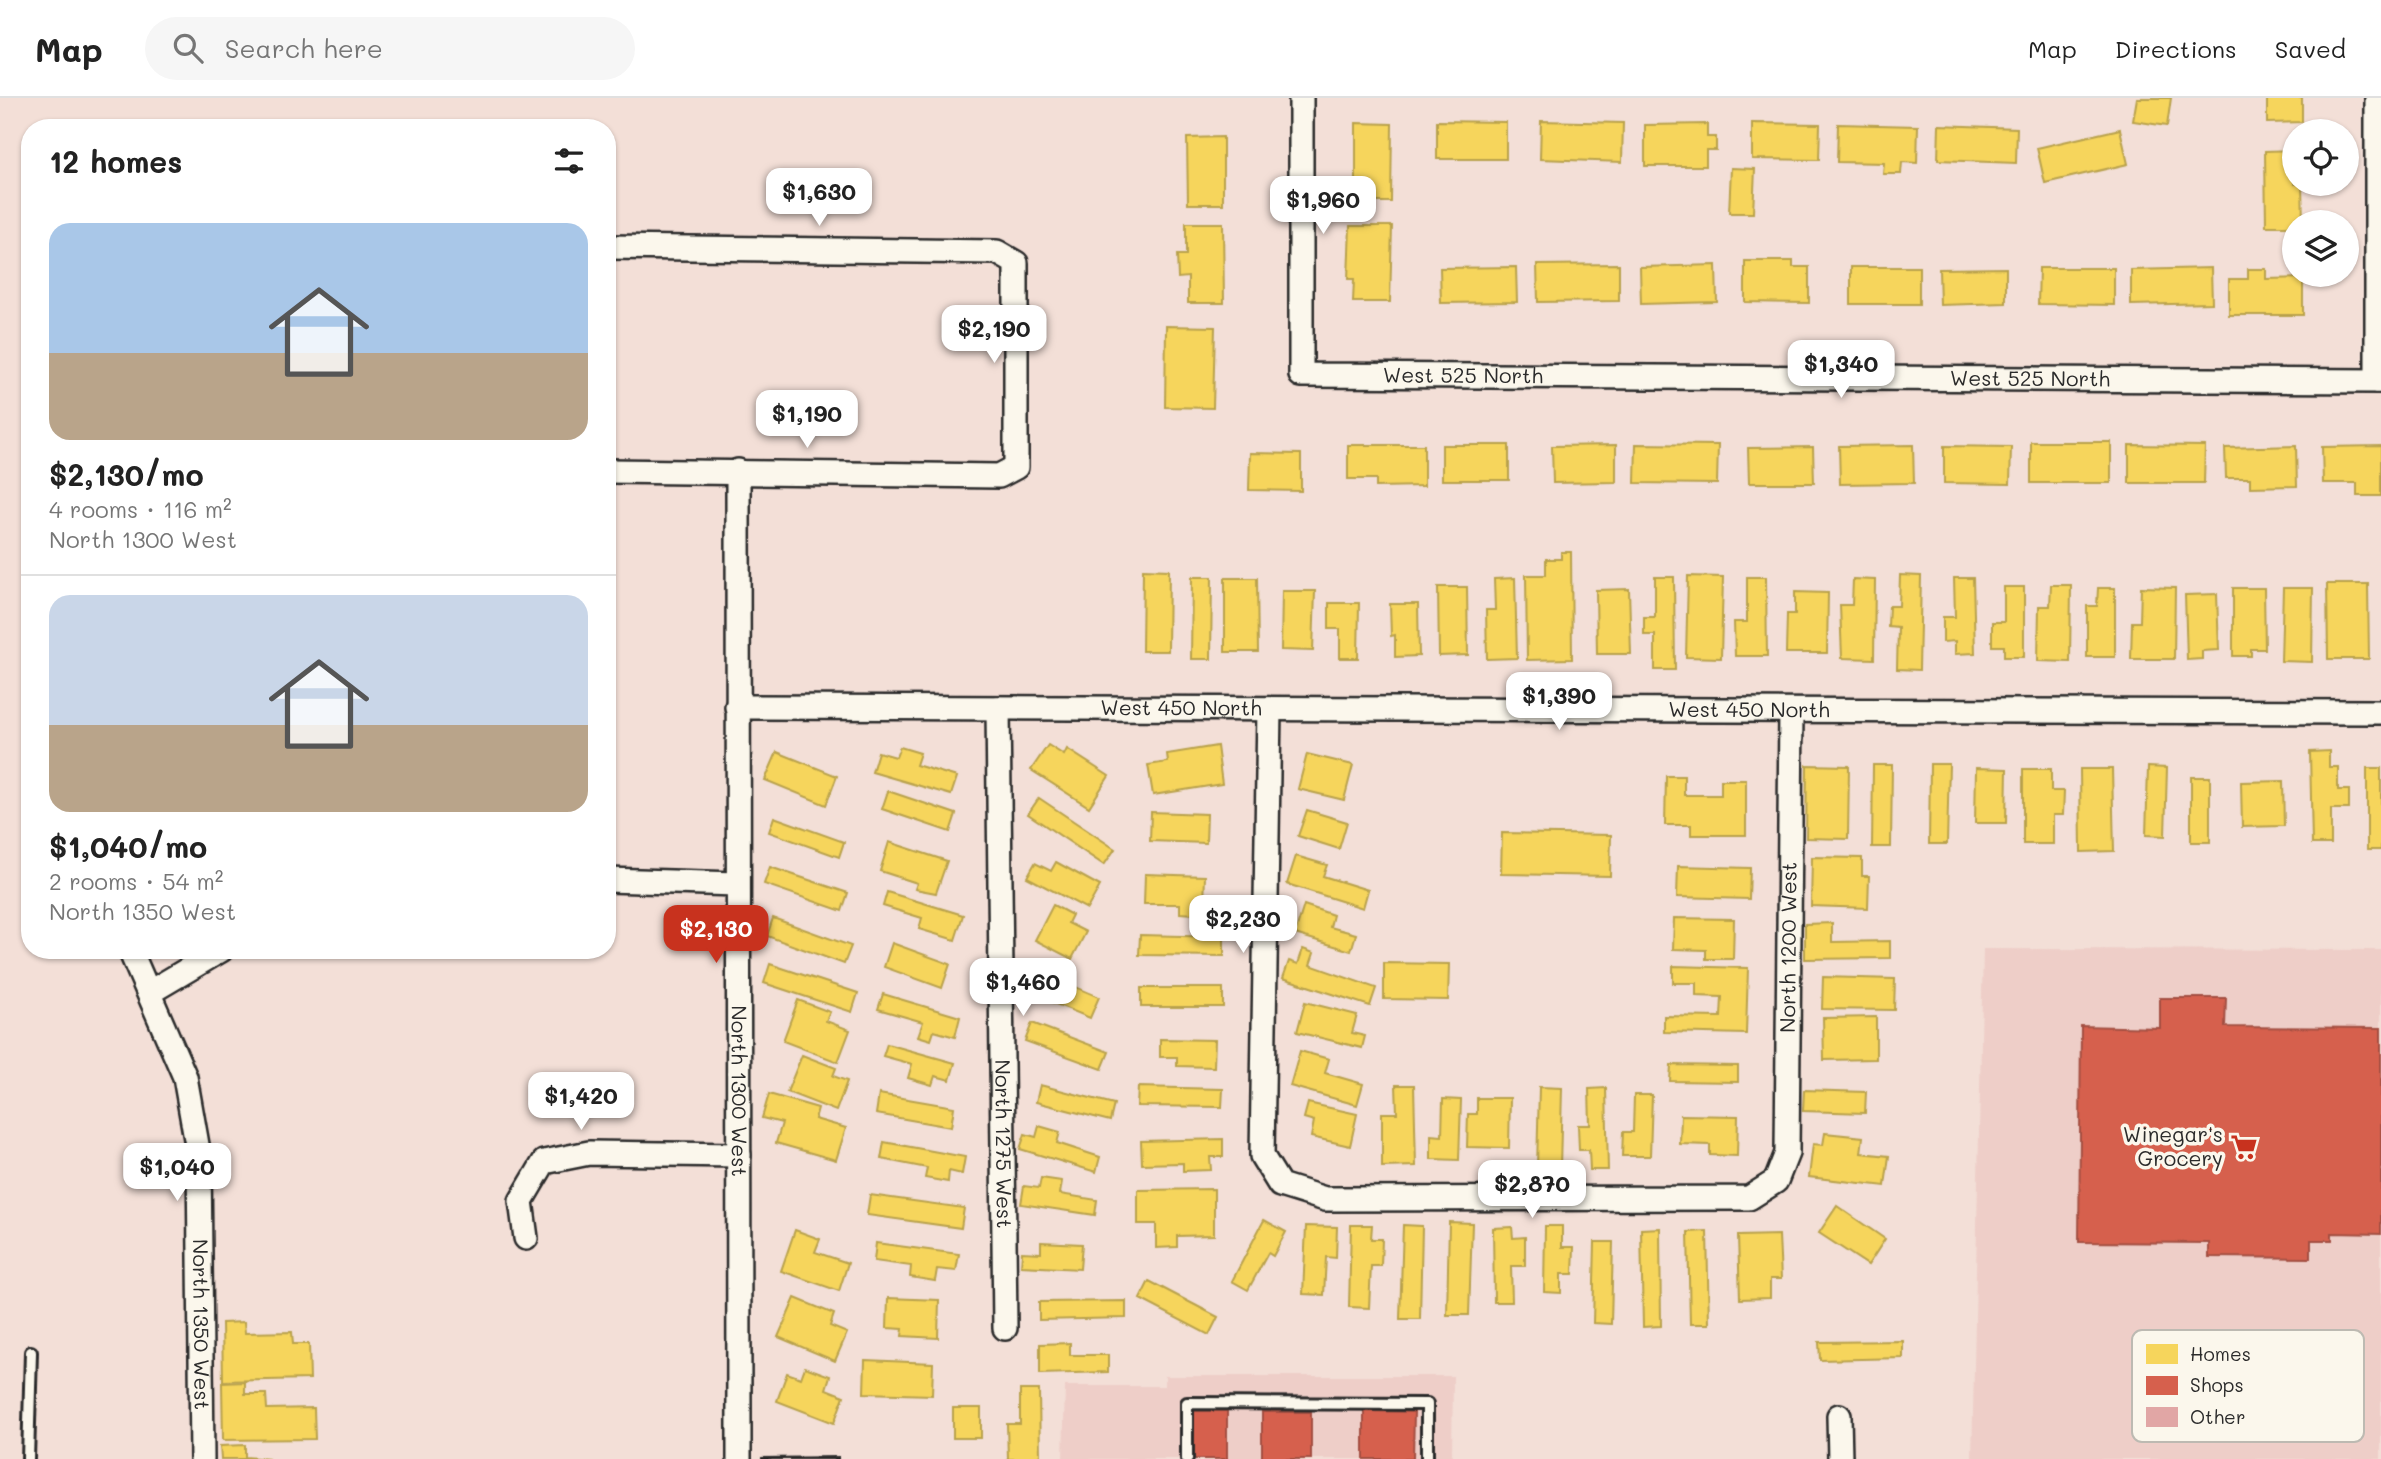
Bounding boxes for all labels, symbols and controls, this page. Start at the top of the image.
search box [145,17,635,80]
text: Map [35,27,103,70]
icon: search [169,29,207,67]
text: Search here [225,31,383,65]
text: Map [2028,33,2077,64]
text: Directions [2115,33,2237,64]
text: Saved [2275,33,2346,64]
map controls [2282,119,2359,287]
button: locate [2282,119,2359,196]
text: 12 homes [49,141,182,181]
icon: filters [550,142,588,180]
pin: $1,630 [762,169,876,228]
text: $1,630 [782,176,856,206]
pin: $1,960 [1266,176,1380,236]
text: $1,960 [1286,184,1360,214]
button: layers [2282,210,2359,287]
icon: home [256,269,382,395]
pin: $2,190 [937,306,1051,365]
text: $2,190 [958,313,1030,343]
pin: $1,340 [1784,341,1898,400]
text: $1,340 [1804,348,1878,378]
street label: West 525 North [1383,360,1543,388]
street label: West 525 North [1950,364,2110,391]
pin: $1,190 [750,390,864,450]
text: $1,190 [772,398,842,428]
text: $2,130/mo [49,454,204,494]
text: 4 rooms · 116 m² [49,494,232,524]
text: North 1300 West [49,524,237,554]
icon: home [256,641,382,767]
pin: $1,390 [1502,672,1616,732]
text: $1,390 [1522,680,1596,710]
street label: West 450 North [1100,693,1262,721]
street label: West 450 North [1668,695,1830,722]
text: $1,040/mo [49,826,207,866]
street label: North 1200 West [1773,862,1802,1033]
text: 2 rooms · 54 m² [49,866,224,896]
text: North 1350 West [49,896,236,926]
pin: $2,230 [1186,896,1300,955]
text: $2,230 [1205,903,1281,933]
pin: $2,130 [659,906,773,965]
text: $2,130 [680,913,752,943]
pin: $1,460 [966,958,1080,1018]
text: $1,460 [986,966,1060,996]
street label: North 1300 West [727,1005,754,1177]
street label: North 1275 West [990,1059,1019,1229]
pin: $1,420 [524,1072,638,1132]
text: $1,420 [544,1080,618,1110]
place label: Winegar's Grocery [2123,1120,2223,1171]
supermarket icon: Winegar's Grocery [2229,1132,2259,1162]
pin: $1,040 [120,1144,234,1203]
text: $1,040 [139,1151,215,1181]
pin: $2,870 [1475,1160,1589,1220]
text: $2,870 [1494,1168,1570,1198]
street label: North 1350 West [188,1239,217,1410]
legend [2132,1330,2364,1442]
text: Homes [2190,1341,2251,1366]
text: Shops [2190,1372,2244,1397]
text: Other [2190,1404,2245,1429]

